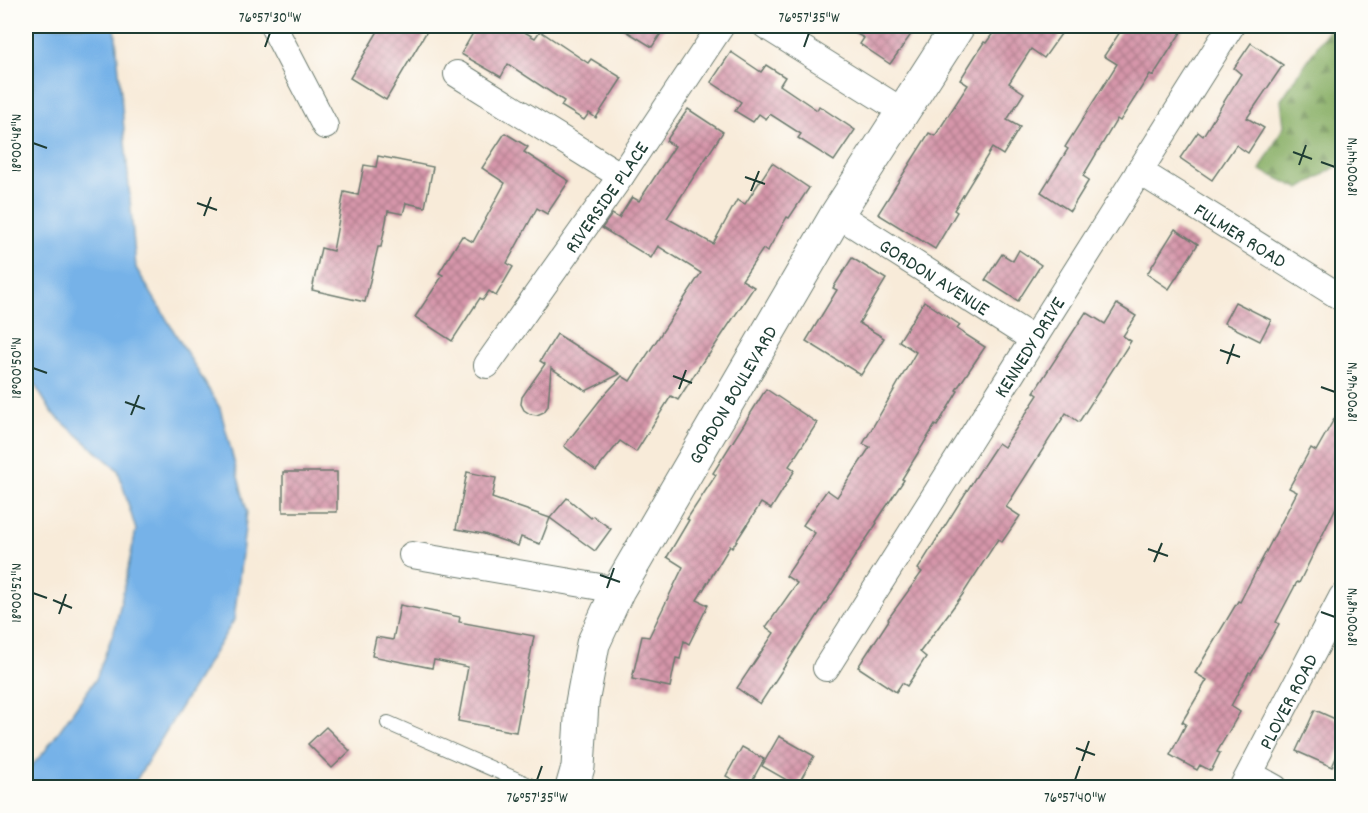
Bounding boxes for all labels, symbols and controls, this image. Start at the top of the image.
text: 76°57'30"W [239,8,302,30]
text: 76°57'35"W [778,8,840,30]
text: 18°00'48"N [7,114,29,172]
street label: RIVERSIDE PLACE [559,137,657,260]
text: 18°00'44"N [1343,138,1365,196]
street label: FULMER ROAD [1187,198,1291,277]
street label: GORDON AVENUE [873,233,994,325]
street label: KENNEDY DRIVE [989,292,1074,404]
street label: GORDON BOULEVARD [683,321,786,470]
text: 18°00'50"N [7,337,29,399]
text: 18°00'46"N [1343,362,1365,422]
text: 18°00'52"N [7,563,29,623]
text: 18°00'48"N [1343,588,1365,646]
street label: PLOVER ROAD [1254,650,1327,755]
text: 76°57'35"W [506,788,568,810]
text: 76°57'40"W [1044,788,1106,810]

